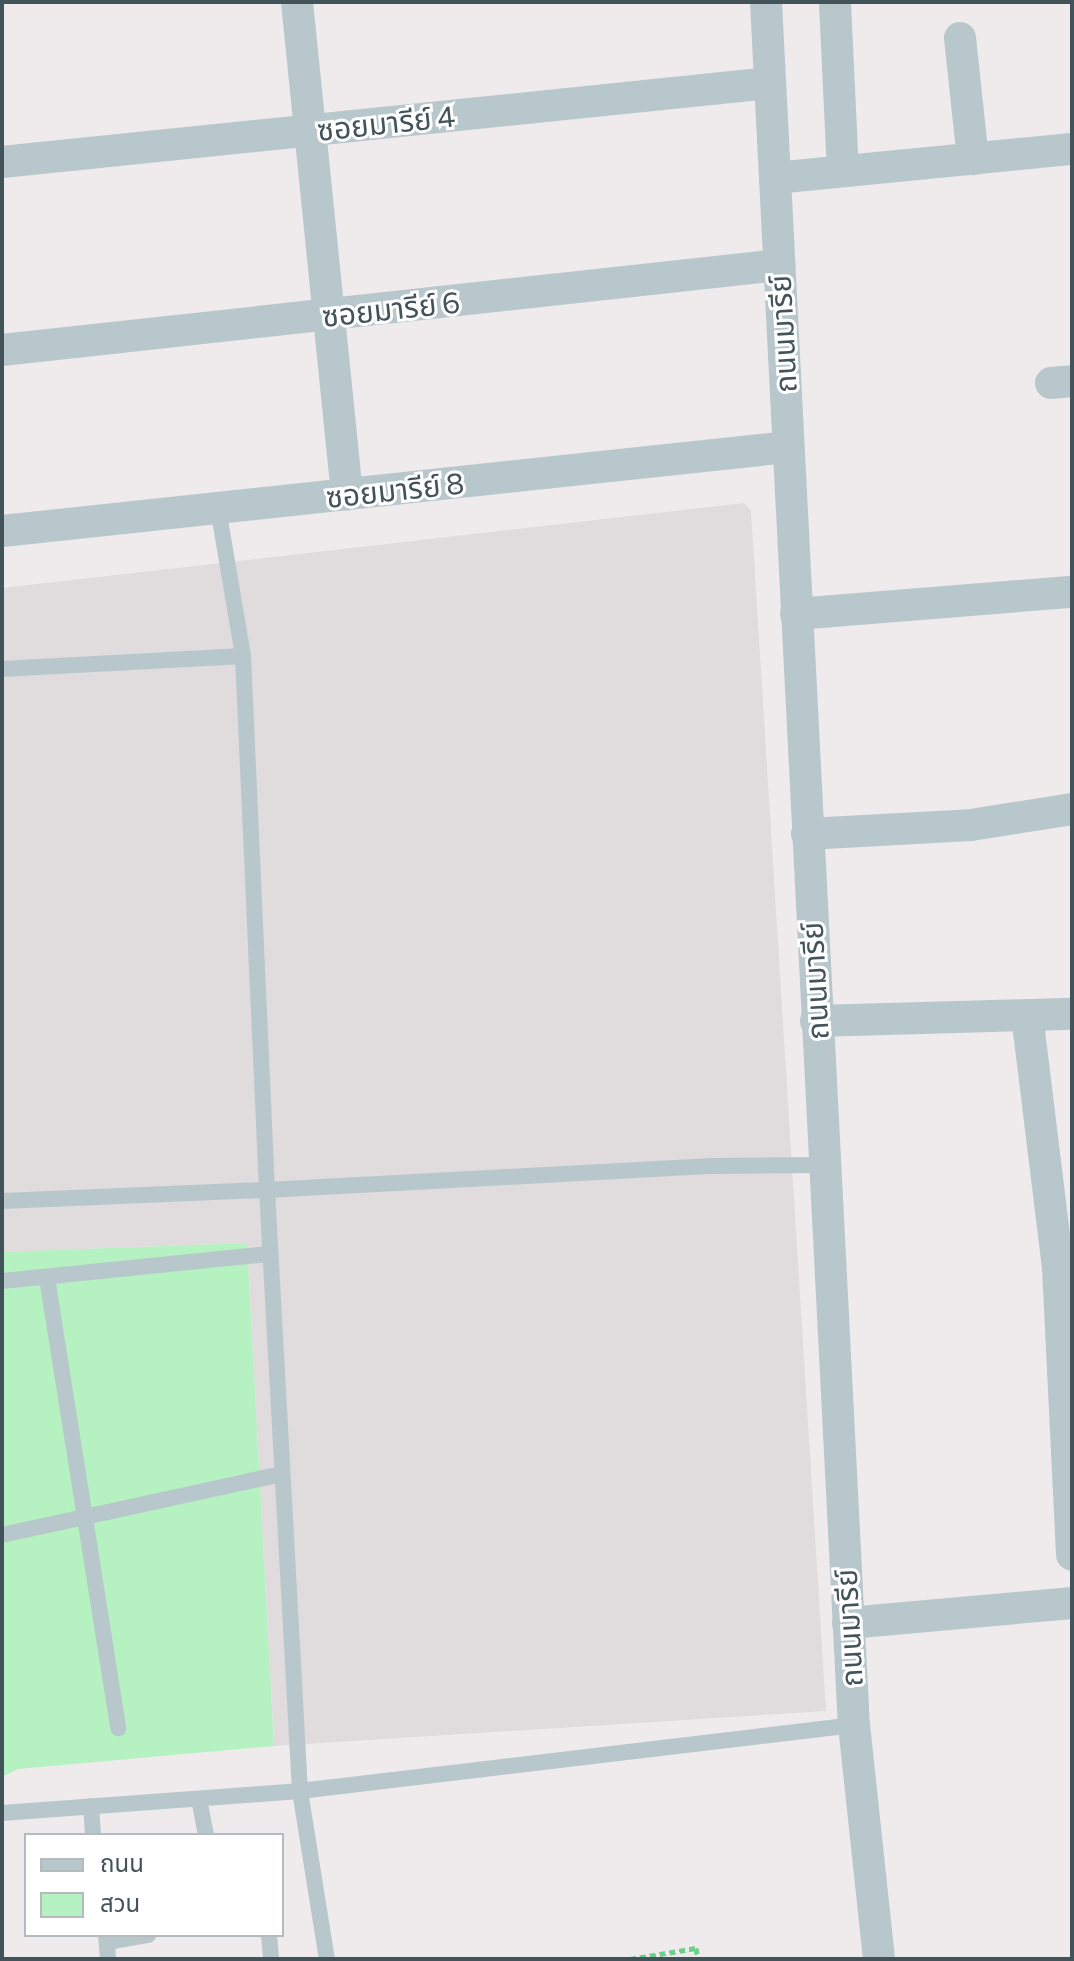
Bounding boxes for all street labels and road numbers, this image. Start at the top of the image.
street label: ซอยมารีย์ 4 [315,97,457,147]
street label: ถนนมารีย์ [761,274,803,394]
street label: ซอยมารีย์ 6 [320,283,462,333]
street label: ซอยมารีย์ 8 [324,464,466,514]
street label: ถนนมารีย์ [793,921,835,1041]
street label: ถนนมารีย์ [827,1568,869,1688]

